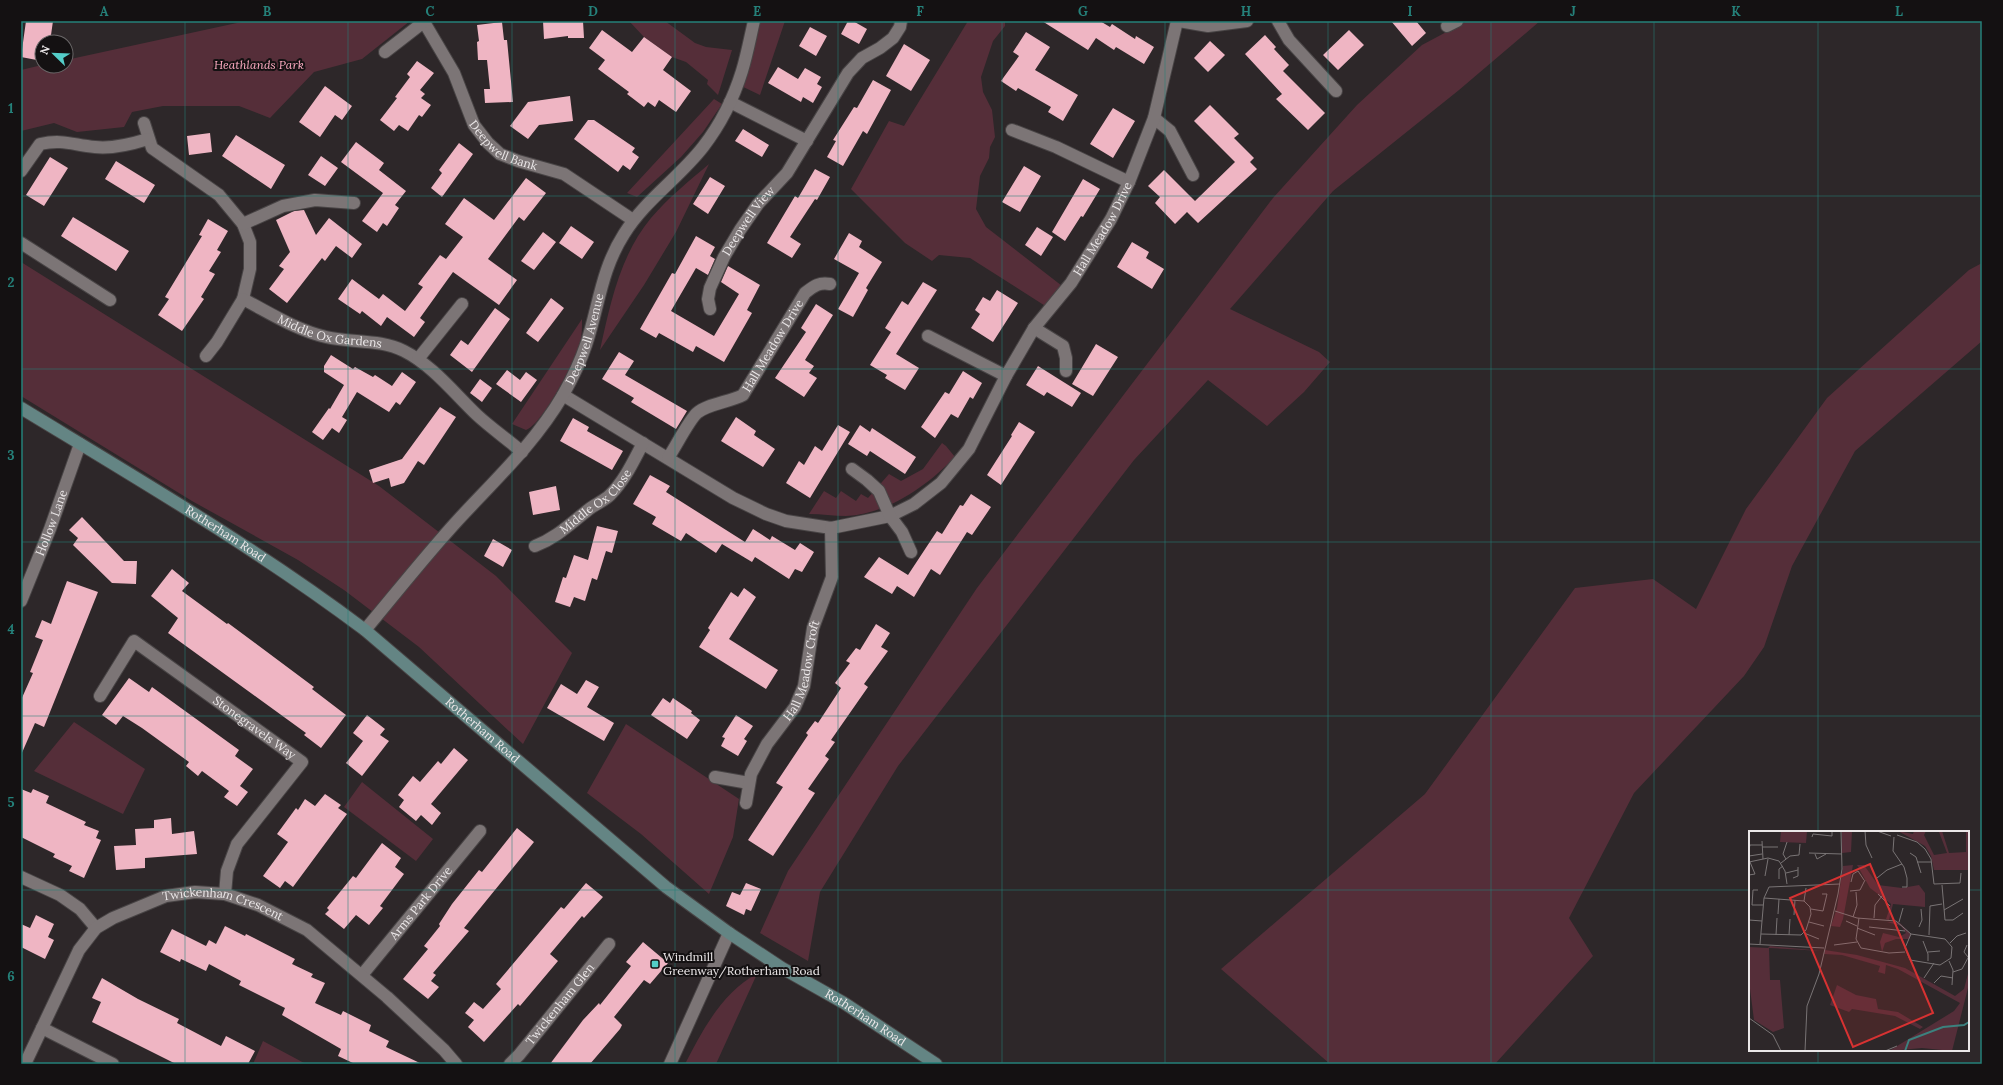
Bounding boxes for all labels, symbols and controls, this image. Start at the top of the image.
text: A [100,3,109,20]
text: B [263,3,272,20]
text: C [426,3,435,20]
text: D [588,3,598,20]
text: E [753,3,761,20]
text: F [916,3,924,20]
text: G [1078,3,1088,20]
text: H [1241,3,1251,20]
text: I [1407,3,1413,20]
text: J [1570,3,1576,20]
text: K [1731,3,1741,20]
text: L [1895,3,1903,20]
north arrow [34,34,74,74]
text: N [37,43,53,57]
park label: Heathlands Park [214,57,304,72]
text: 1 [8,100,14,117]
street label: Deepwell Bank [466,117,540,173]
street label: Hall Meadow Drive [1070,179,1135,278]
street label: Deepwell View [718,183,778,258]
text: 2 [8,274,15,291]
street label: Deepwell Avenue [562,291,607,387]
street label: Hall Meadow Drive [739,296,807,394]
street label: Middle Ox Gardens [275,311,384,351]
text: 3 [7,447,15,464]
street label: Middle Ox Close [556,466,635,537]
street label: Hollow Lane [32,487,70,558]
street label: Rotherham Road [182,502,269,565]
street label: Hall Meadow Croft [779,617,823,723]
text: 4 [7,621,15,638]
street label: Stonegravels Way [210,692,300,763]
street label: Rotherham Road [442,694,523,766]
text: 5 [7,794,15,811]
inset map [1749,831,1969,1051]
street label: Arms Park Drive [385,863,455,943]
street label: Twickenham Crescent [161,884,286,924]
place label: Windmill Greenway/Rotherham Road [663,949,820,979]
marker: Windmill Greenway/Rotherham Road [650,959,660,969]
street label: Twickenham Glen [522,960,597,1048]
text: 6 [7,968,15,985]
street label: Rotherham Road [823,986,909,1049]

